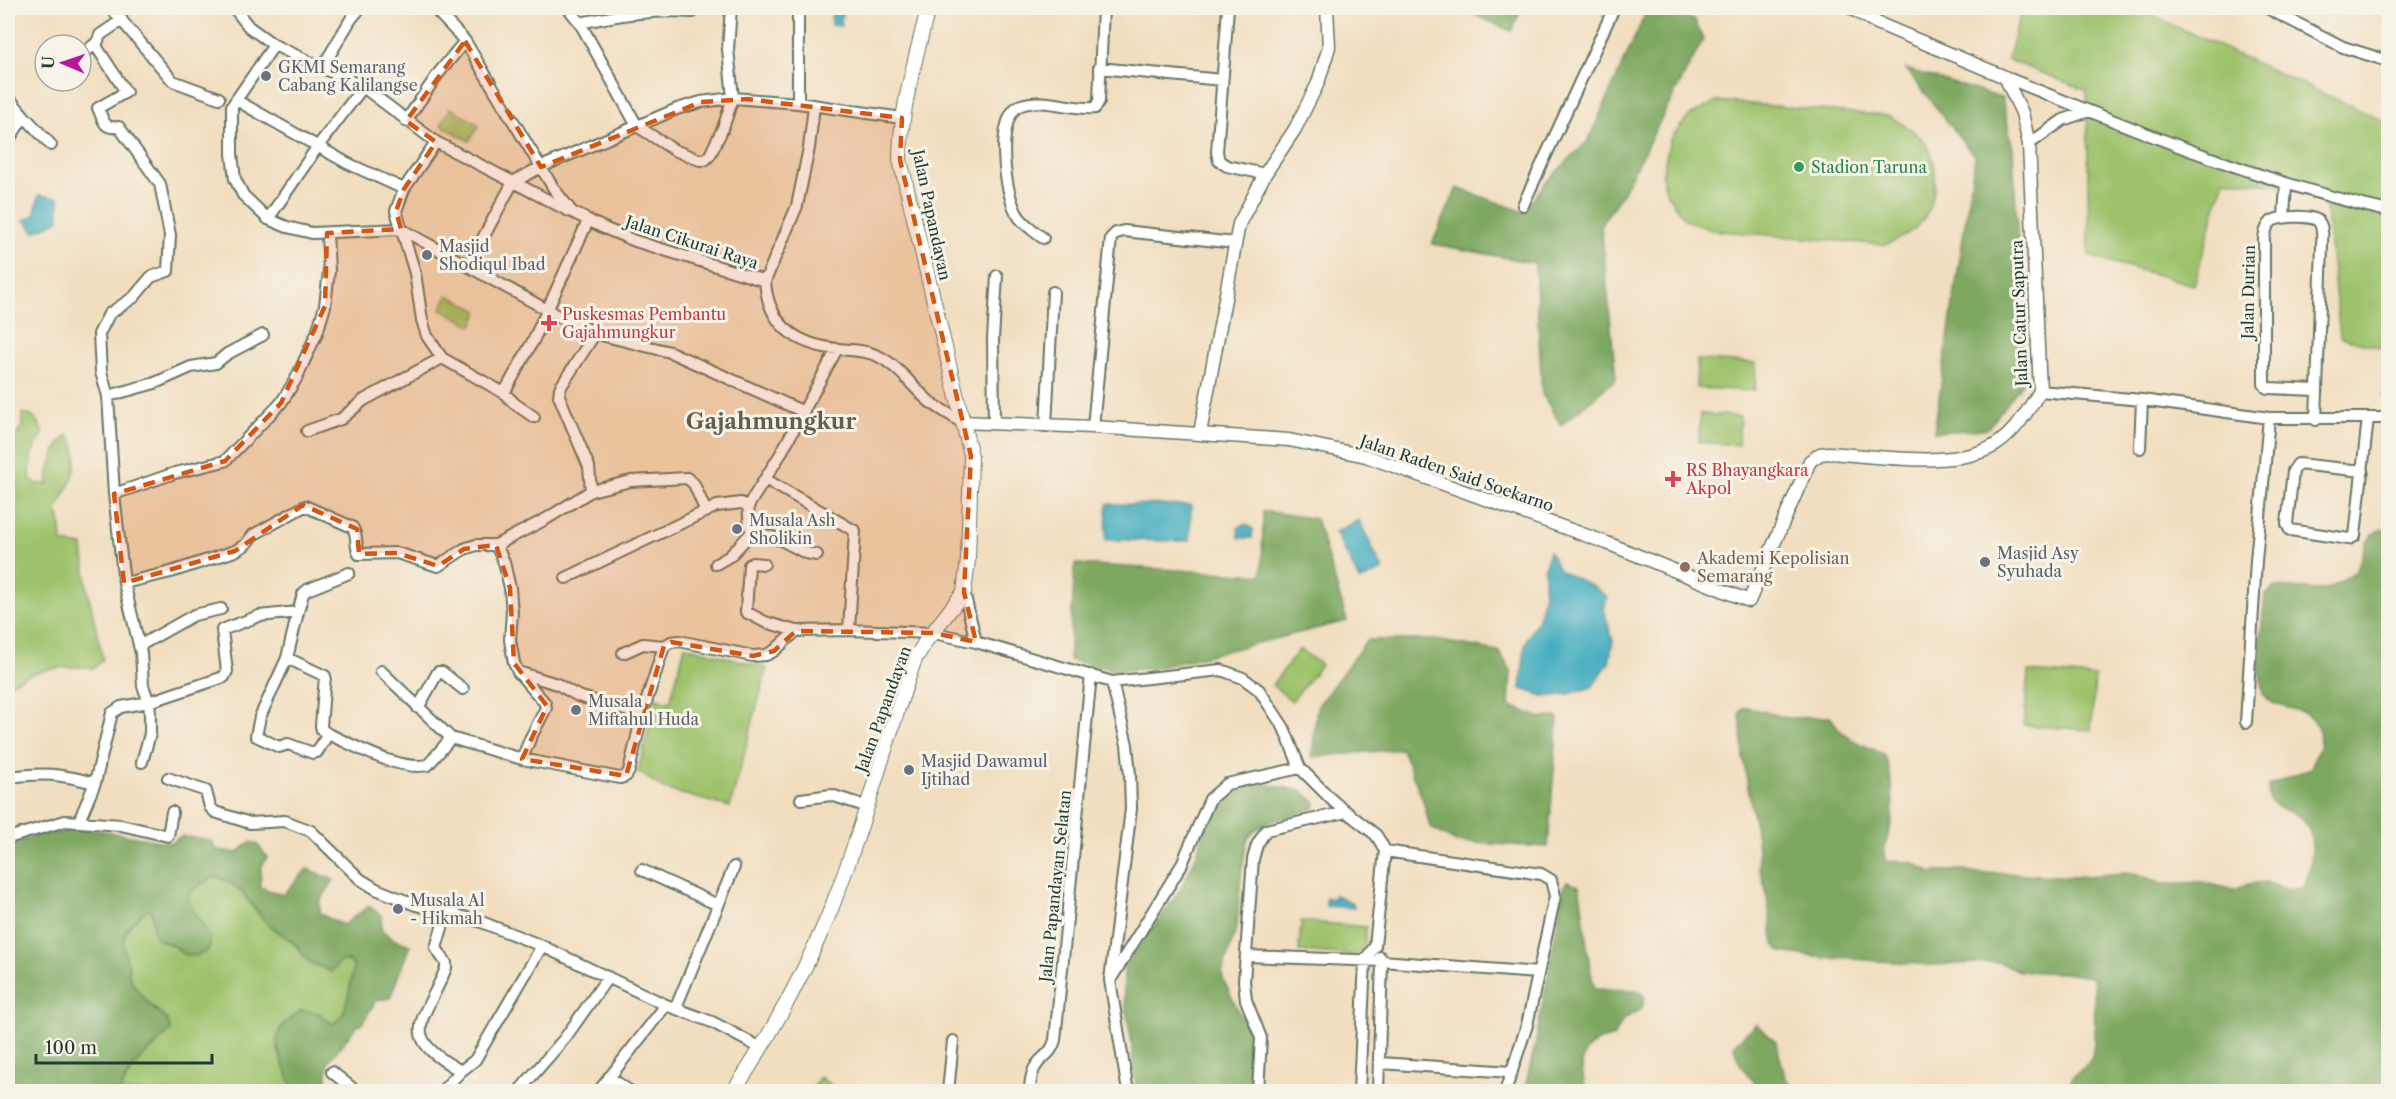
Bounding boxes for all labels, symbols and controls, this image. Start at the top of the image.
north arrow [33,33,93,93]
text: U [38,56,58,69]
place label: GKMI Semarang Cabang Kalilangse [278,57,418,95]
marker: GKMI Semarang Cabang Kalilangse [259,69,273,83]
street label: Jalan Papandayan [908,145,956,282]
place label: Stadion Taruna [1811,157,1927,177]
marker: Stadion Taruna [1792,160,1806,174]
street label: Jalan Cikurai Raya [620,210,762,273]
place label: Masjid Shodiqul Ibad [439,236,546,274]
street label: Jalan Catur Saputra [2006,239,2032,390]
street label: Jalan Durian [2237,245,2259,342]
marker: Masjid Shodiqul Ibad [420,248,434,262]
place label: Puskesmas Pembantu Gajahmungkur [562,304,726,342]
marker: Puskesmas Pembantu Gajahmungkur [540,314,558,332]
district label: Gajahmungkur [686,408,856,435]
street label: Jalan Raden Said Soekarno [1355,429,1557,516]
place label: RS Bhayangkara Akpol [1685,460,1809,498]
marker: RS Bhayangkara Akpol [1664,470,1682,488]
place label: Musala Ash Sholikin [749,510,836,548]
marker: Musala Ash Sholikin [730,522,744,536]
place label: Masjid Asy Syuhada [1997,543,2080,581]
place label: Akademi Kepolisian Semarang [1696,548,1850,586]
marker: Masjid Asy Syuhada [1978,555,1992,569]
marker: Akademi Kepolisian Semarang [1678,560,1692,574]
street label: Jalan Papandayan [850,643,915,778]
place label: Musala Miftahul Huda [588,691,699,729]
marker: Musala Miftahul Huda [569,703,583,717]
place label: Masjid Dawamul Ijtihad [921,751,1048,789]
marker: Masjid Dawamul Ijtihad [902,763,916,777]
street label: Jalan Papandayan Selatan [1035,789,1075,986]
place label: Musala Al - Hikmah [410,890,485,928]
marker: Musala Al - Hikmah [391,902,405,916]
scale bar [36,1027,212,1065]
text: 100 m [45,1037,97,1059]

